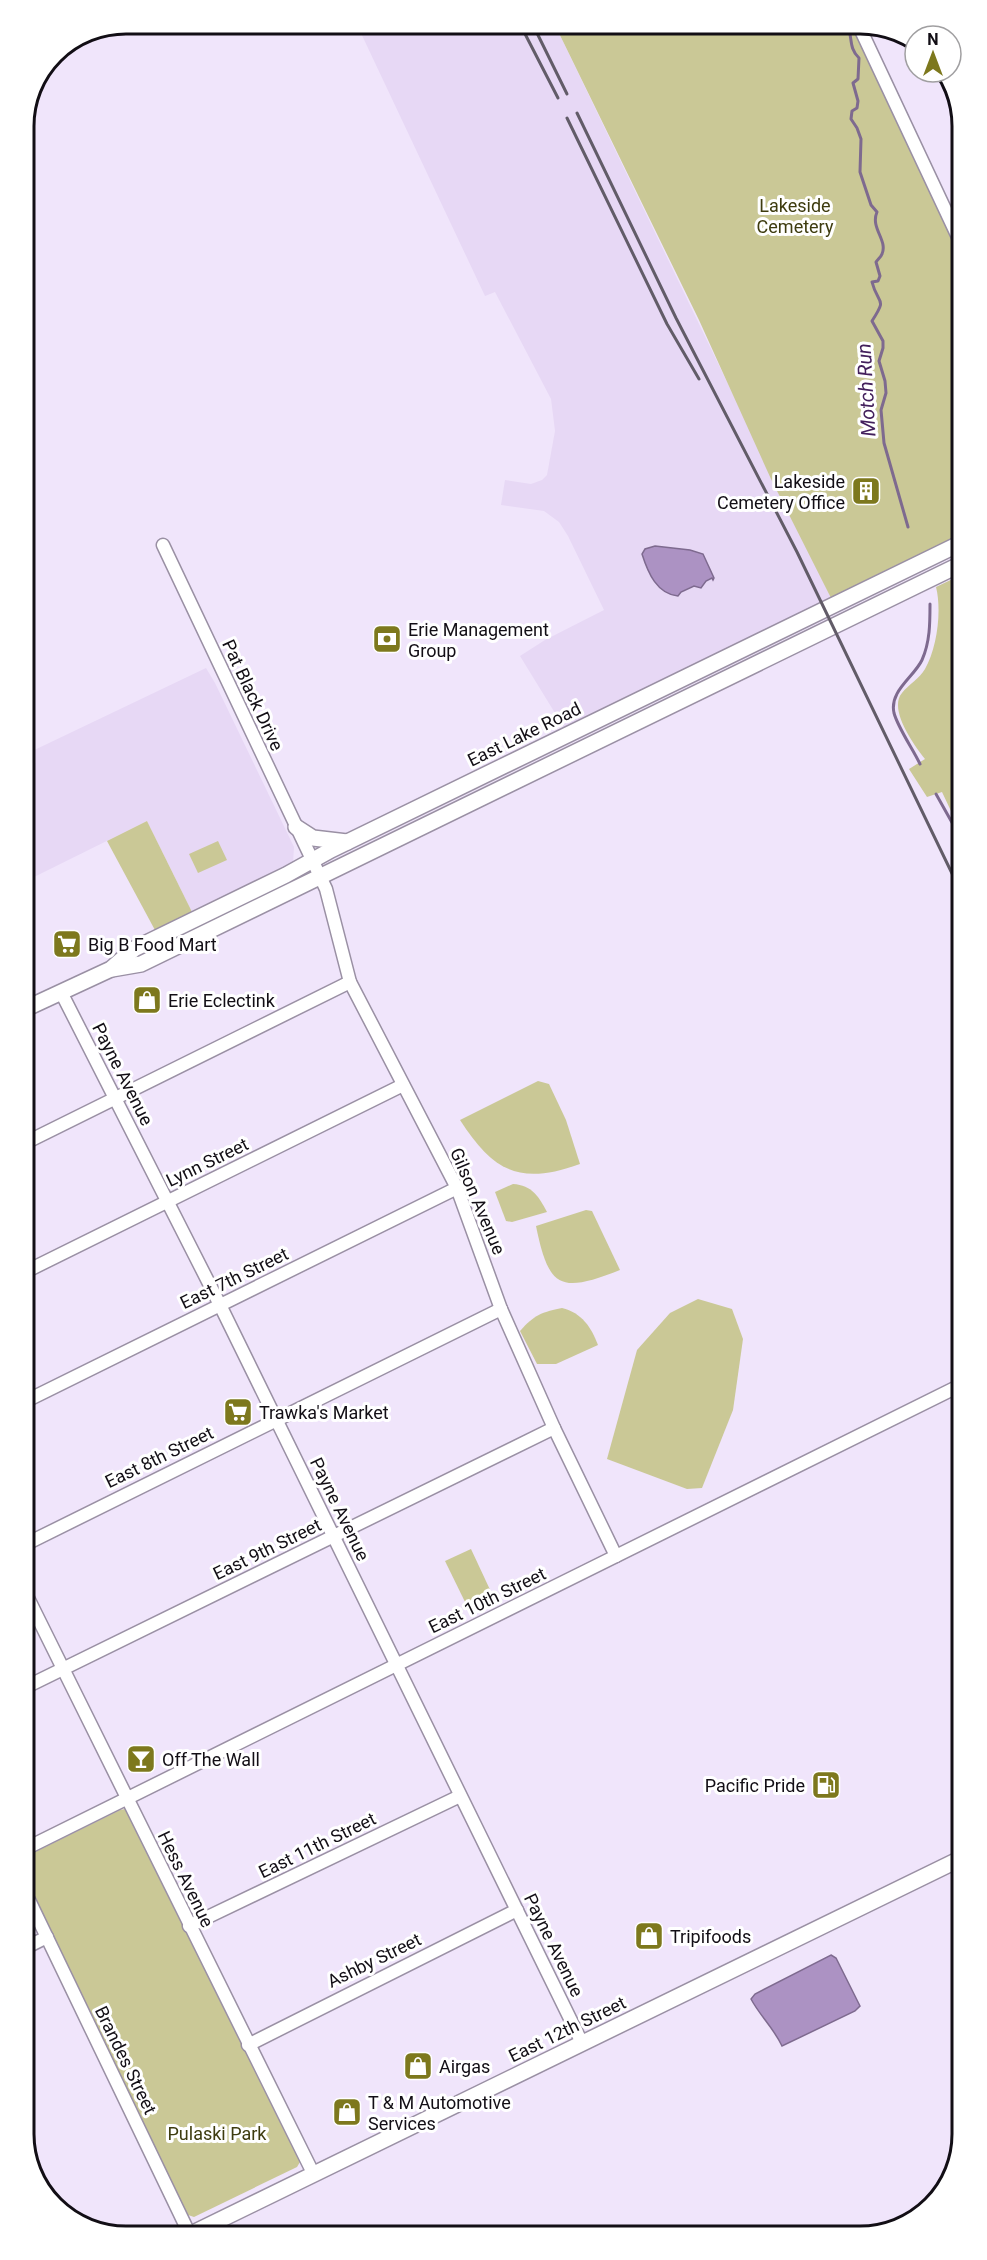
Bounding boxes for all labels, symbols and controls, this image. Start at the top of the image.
north arrow [903,24,963,84]
text: N [927,30,939,49]
park label: Lakeside Cemetery [757,195,834,237]
water label: Motch Run [852,343,880,437]
place label: Lakeside Cemetery Office [717,471,845,513]
building icon: Lakeside Cemetery Office [850,475,882,507]
place label: Erie Management Group [408,619,549,661]
bank icon: Erie Management Group [371,623,403,655]
street label: Pat Black Drive [218,636,288,754]
street label: East Lake Road [464,698,584,770]
supermarket icon: Big B Food Mart [51,928,83,960]
place label: Big B Food Mart [88,934,217,955]
shop icon: Erie Eclectink [131,984,163,1016]
place label: Erie Eclectink [168,990,276,1011]
street label: Payne Avenue [88,1019,158,1129]
street label: Lynn Street [162,1133,252,1191]
street label: Gilson Avenue [446,1145,510,1257]
street label: East 7th Street [177,1243,292,1313]
supermarket icon: Trawka's Market [222,1396,254,1428]
place label: Trawka's Market [259,1402,389,1423]
street label: East 8th Street [102,1422,217,1492]
street label: Payne Avenue [306,1454,374,1564]
street label: East 9th Street [210,1514,325,1584]
street label: East 10th Street [425,1563,549,1637]
bar icon: Off The Wall [125,1743,157,1775]
place label: Off The Wall [162,1749,260,1770]
fuel station icon: Pacific Pride [810,1769,842,1801]
place label: Pacific Pride [705,1775,805,1796]
street label: East 11th Street [255,1808,379,1882]
street label: Hess Avenue [154,1828,218,1930]
street label: Payne Avenue [520,1890,588,2000]
shop icon: Tripifoods [633,1920,665,1952]
place label: Tripifoods [670,1926,751,1947]
street label: Ashby Street [324,1928,424,1992]
street label: East 12th Street [505,1992,629,2066]
street label: Brandes Street [91,2003,161,2118]
shop icon: Airgas [402,2050,434,2082]
place label: Airgas [439,2056,490,2077]
place label: T & M Automotive Services [368,2092,511,2134]
shop icon: T & M Automotive Services [331,2096,363,2128]
park label: Pulaski Park [168,2123,267,2144]

